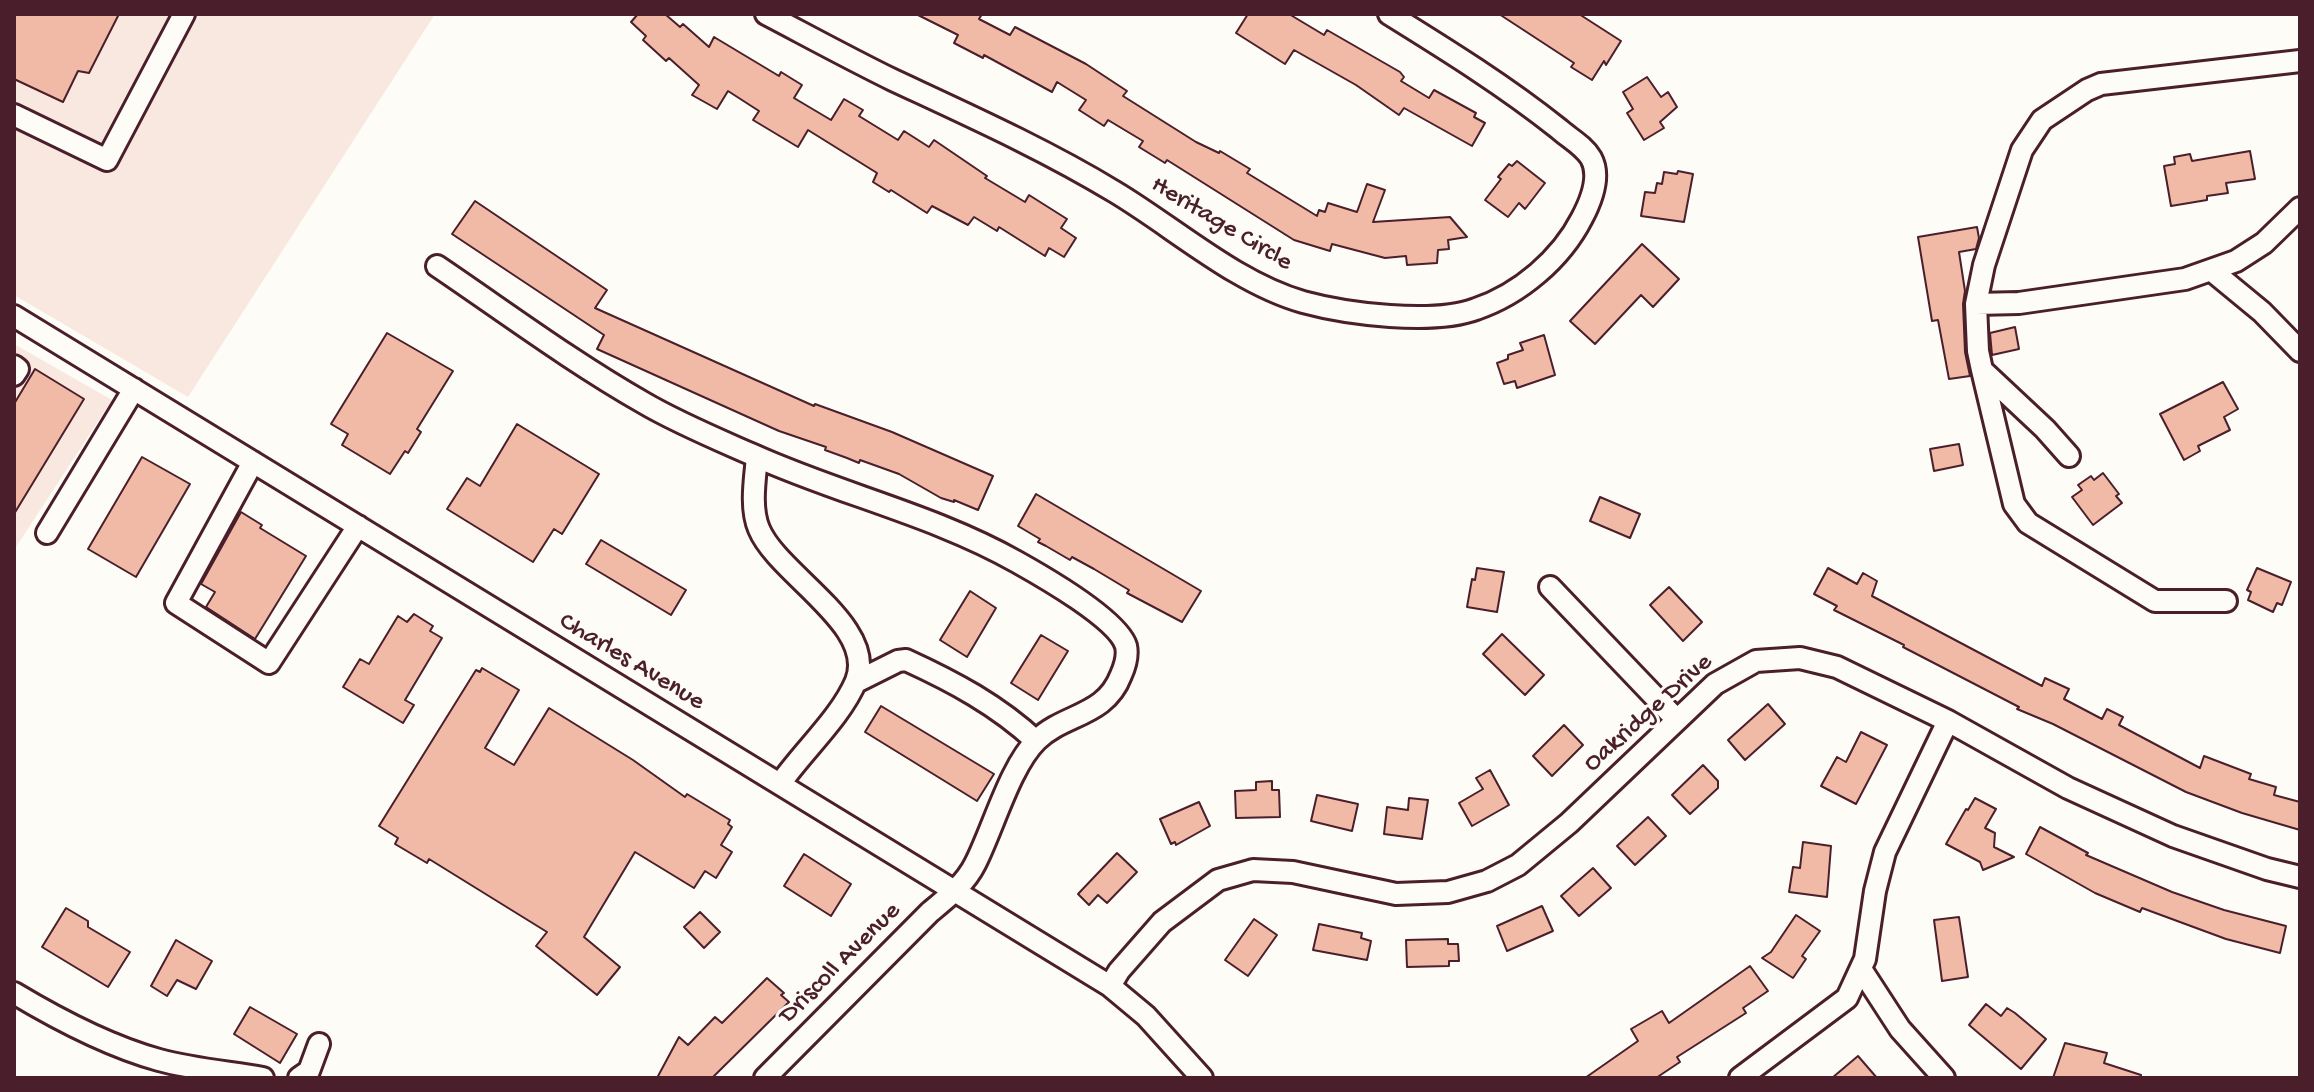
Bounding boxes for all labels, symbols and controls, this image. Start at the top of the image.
street label: Heritage Circle [1145,171,1297,279]
street label: Charles Avenue [552,607,710,719]
street label: Oakridge Drive [1578,648,1720,780]
street label: Driscoll Avenue [774,897,908,1031]

